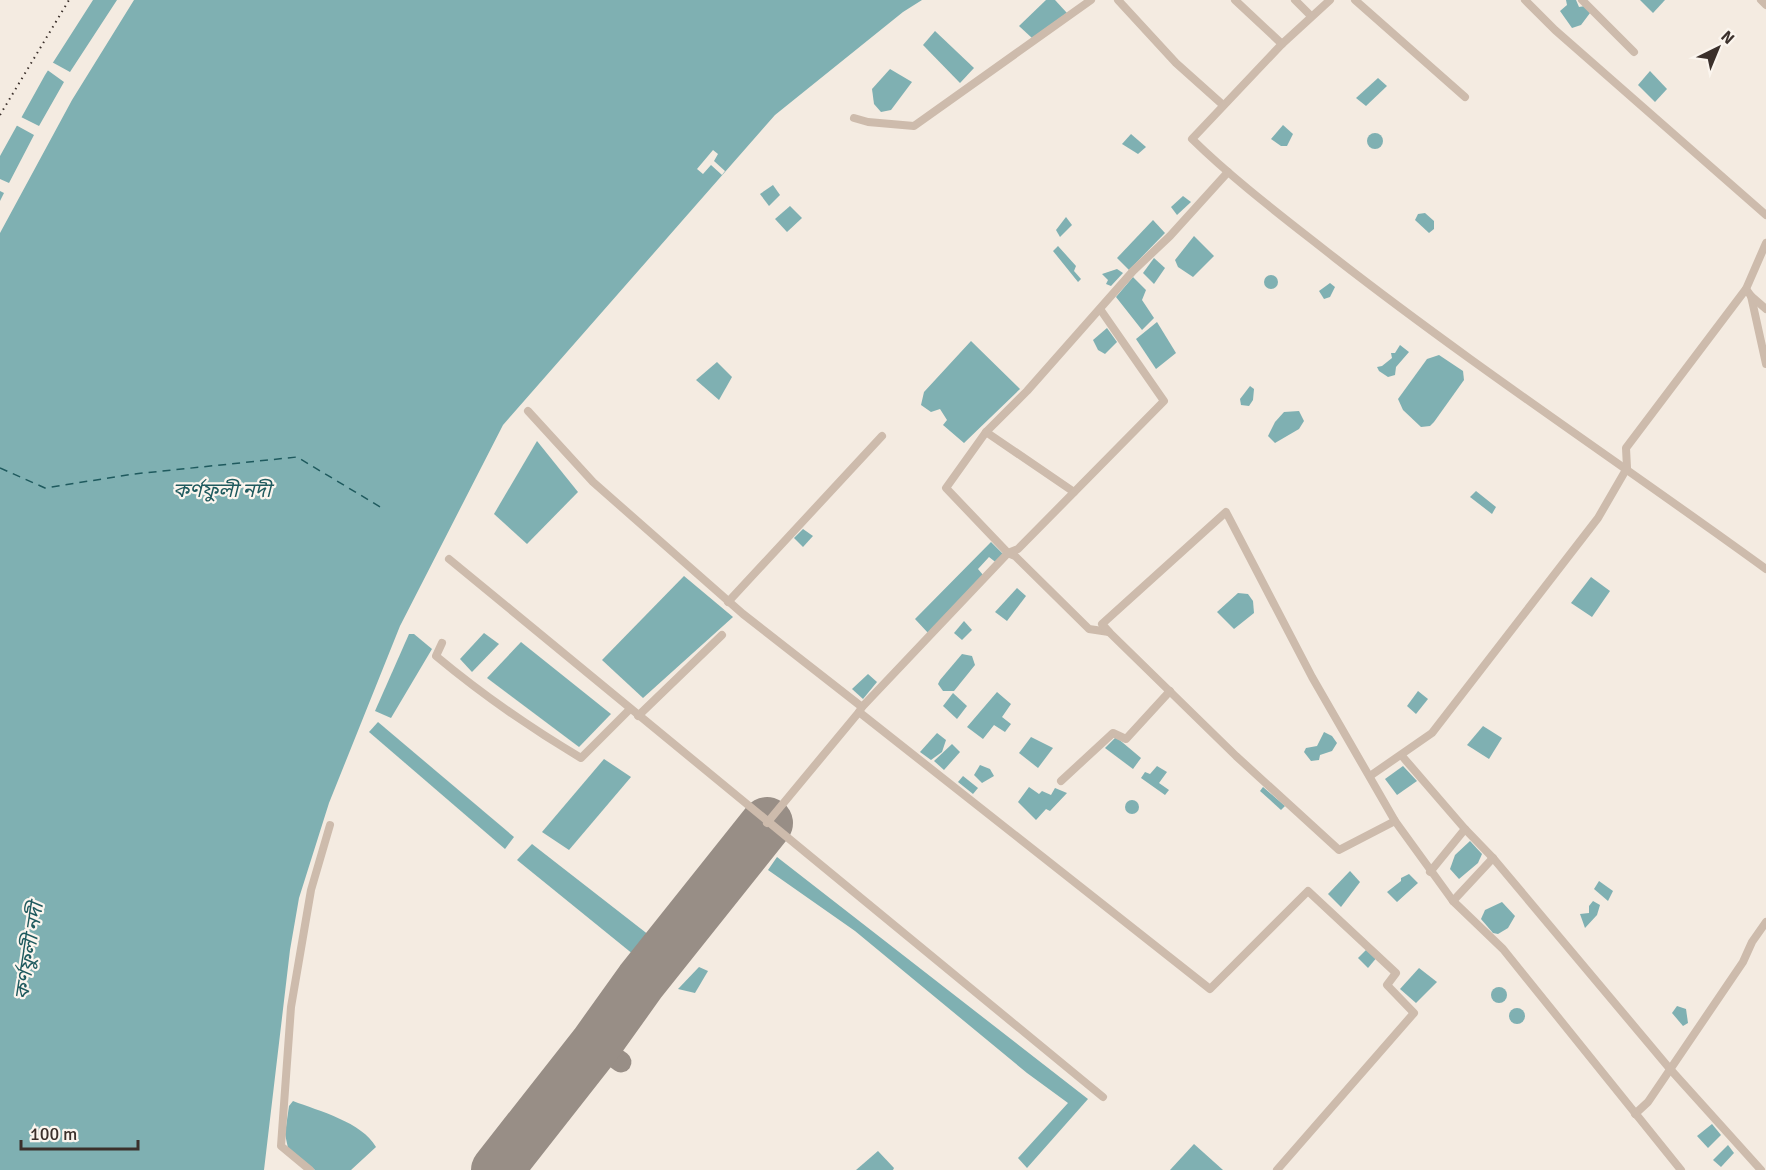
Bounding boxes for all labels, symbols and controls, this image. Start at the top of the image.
north arrow [1688,18,1748,78]
text: N [1717,27,1738,49]
water label: কর্ণফুলী নদী [173,478,275,503]
water label: কর্ণফুলী নদী [9,897,50,1001]
scale bar [21,1113,138,1151]
text: 100 m [30,1123,77,1145]

